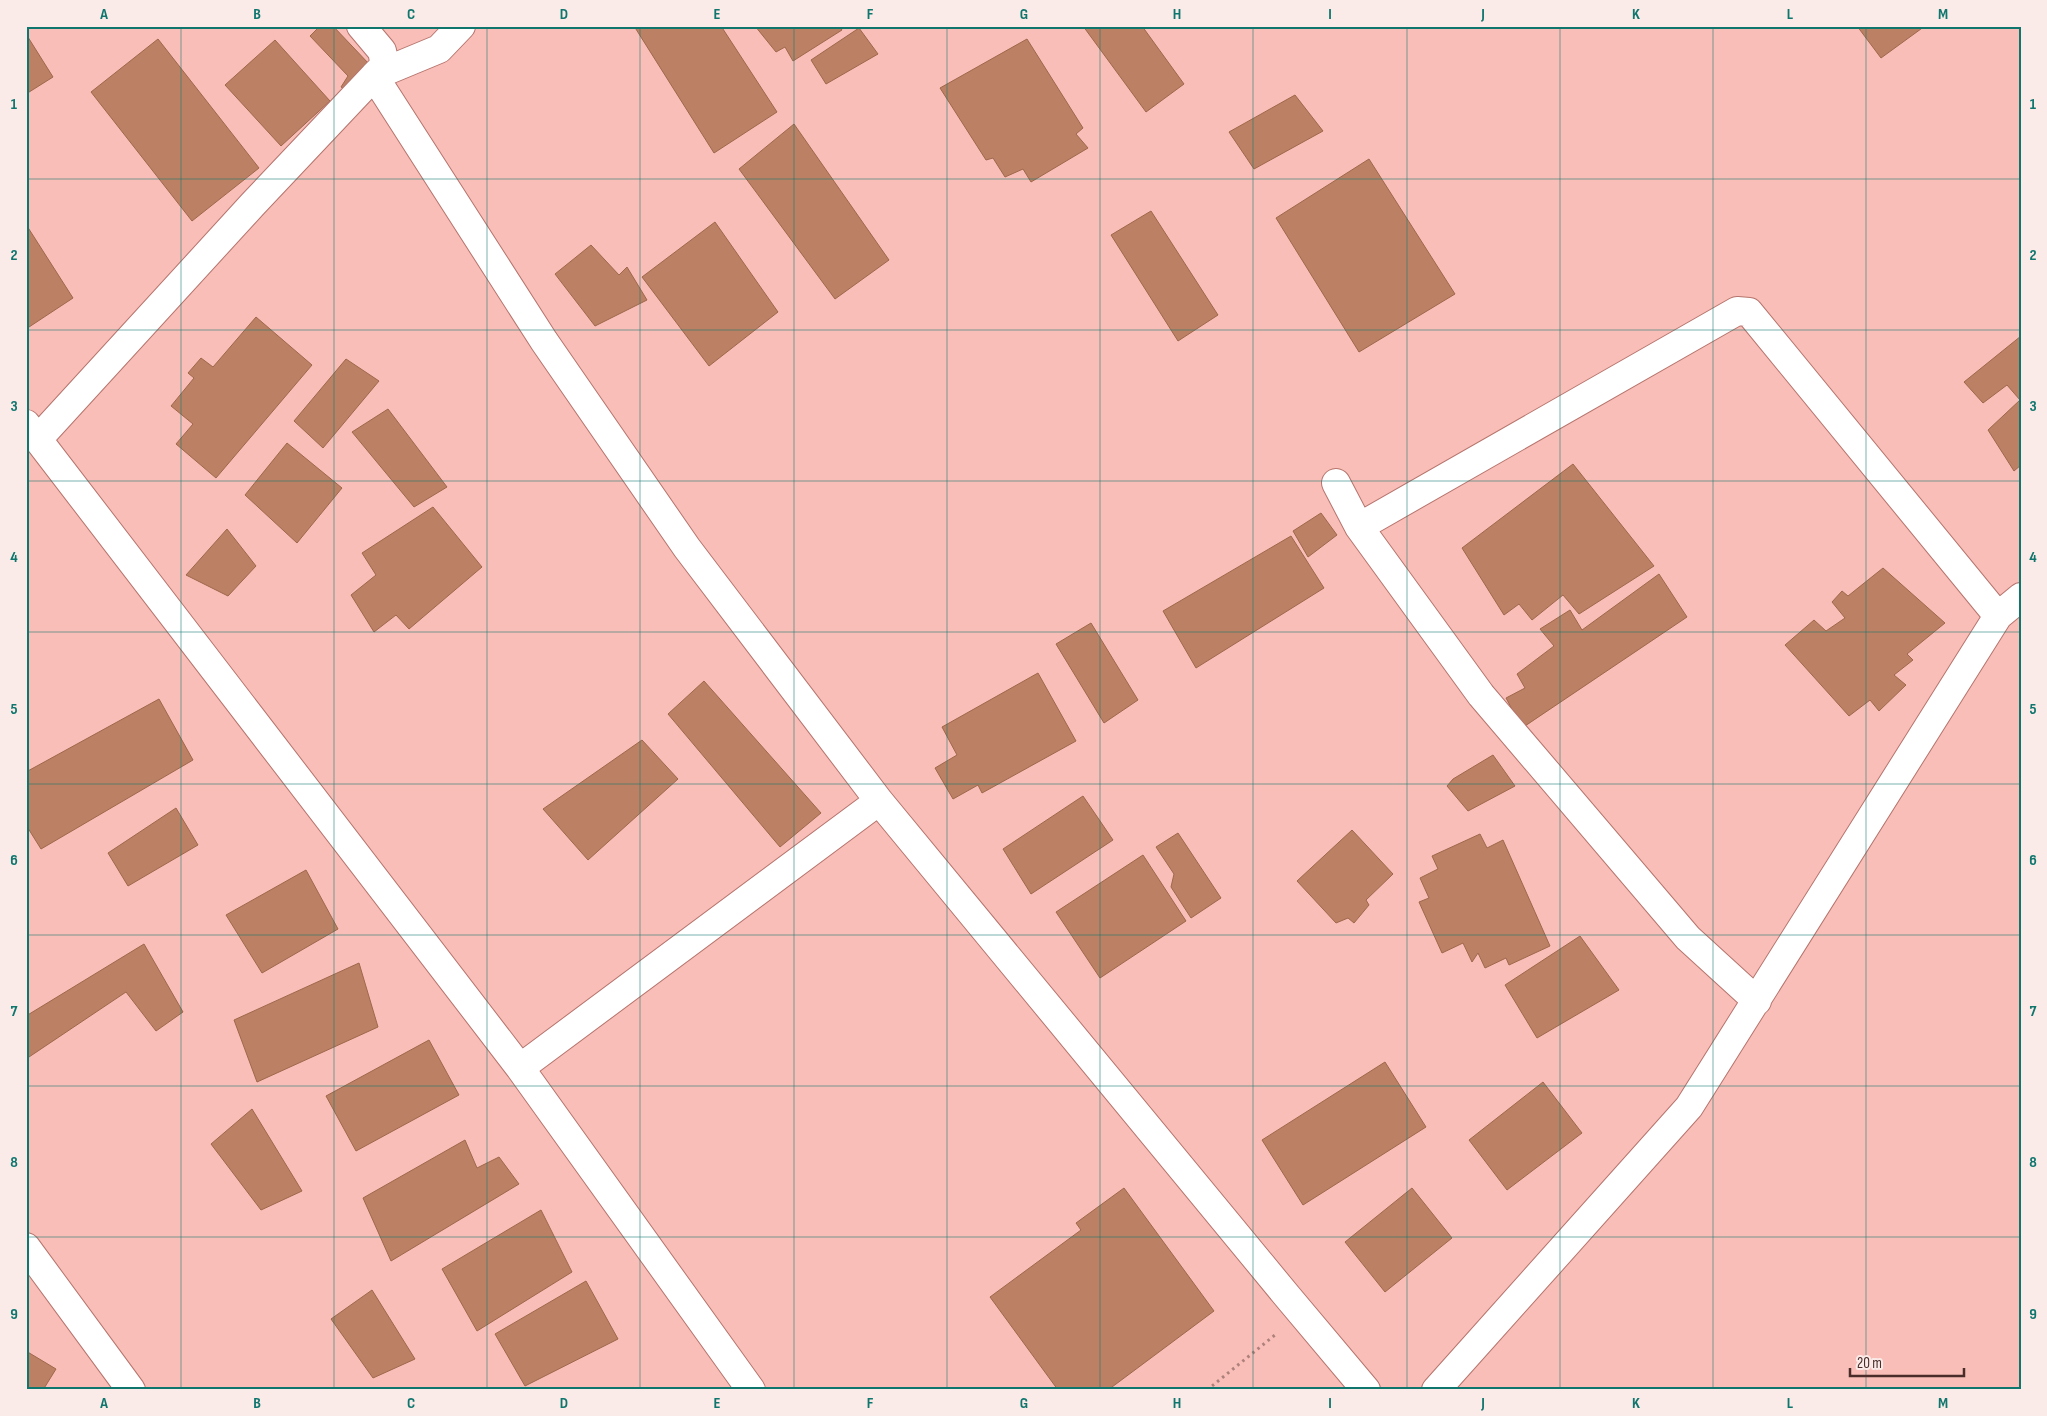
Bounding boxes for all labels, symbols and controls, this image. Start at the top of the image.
text: A [99,5,108,24]
text: B [253,5,261,24]
text: C [407,5,415,24]
text: D [560,5,568,24]
text: E [714,5,721,24]
text: F [867,5,874,24]
text: G [1020,5,1028,24]
text: H [1173,5,1181,24]
text: I [1328,5,1332,24]
text: J [1480,5,1485,24]
text: K [1632,5,1640,24]
text: L [1787,5,1794,24]
text: M [1938,5,1948,24]
text: 1 [11,95,18,114]
text: 1 [2030,95,2037,114]
text: 2 [10,246,18,265]
text: 2 [2029,246,2037,265]
text: 3 [10,397,18,416]
text: 3 [2029,397,2037,416]
text: 4 [10,548,18,567]
text: 4 [2029,548,2037,567]
text: 5 [10,700,18,719]
text: 5 [2029,700,2037,719]
text: 6 [10,851,18,870]
text: 6 [2029,851,2037,870]
text: 7 [11,1002,18,1021]
text: 7 [2030,1002,2037,1021]
text: 8 [10,1153,18,1172]
text: 8 [2029,1153,2037,1172]
text: 9 [10,1305,18,1324]
text: 9 [2029,1305,2037,1324]
scale bar [1850,1346,1963,1378]
text: 20 m [1857,1354,1882,1373]
text: A [99,1394,108,1413]
text: B [253,1394,261,1413]
text: C [407,1394,415,1413]
text: D [560,1394,568,1413]
text: E [714,1394,721,1413]
text: F [867,1394,874,1413]
text: G [1020,1394,1028,1413]
text: H [1173,1394,1181,1413]
text: I [1328,1394,1332,1413]
text: J [1480,1394,1485,1413]
text: K [1632,1394,1640,1413]
text: L [1787,1394,1794,1413]
text: M [1938,1394,1948,1413]

